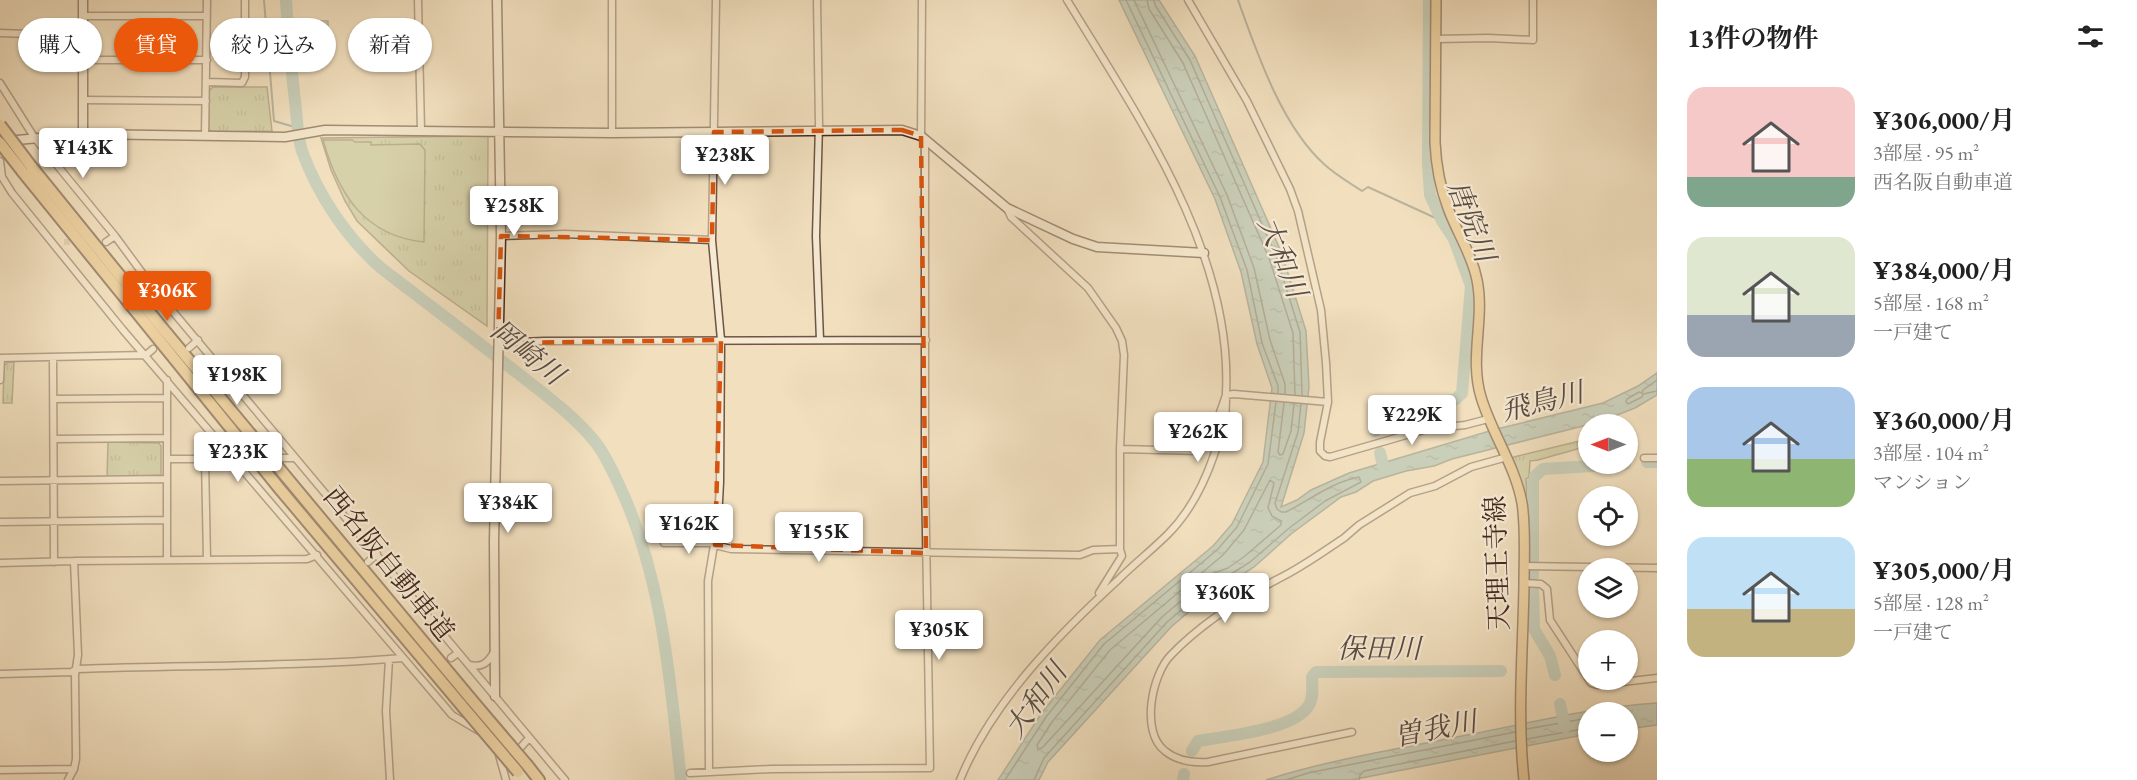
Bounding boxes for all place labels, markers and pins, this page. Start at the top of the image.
pin: ¥143K [41,128,125,179]
pin: ¥238K [683,135,767,186]
pin: ¥258K [472,186,556,237]
pin: ¥306K [125,271,209,322]
pin: ¥198K [195,355,279,406]
pin: ¥229K [1370,395,1454,446]
pin: ¥262K [1156,412,1240,463]
pin: ¥233K [196,432,280,483]
pin: ¥384K [466,483,550,534]
pin: ¥162K [647,504,731,555]
pin: ¥155K [777,512,861,563]
pin: ¥360K [1183,573,1267,624]
pin: ¥305K [897,610,981,661]

